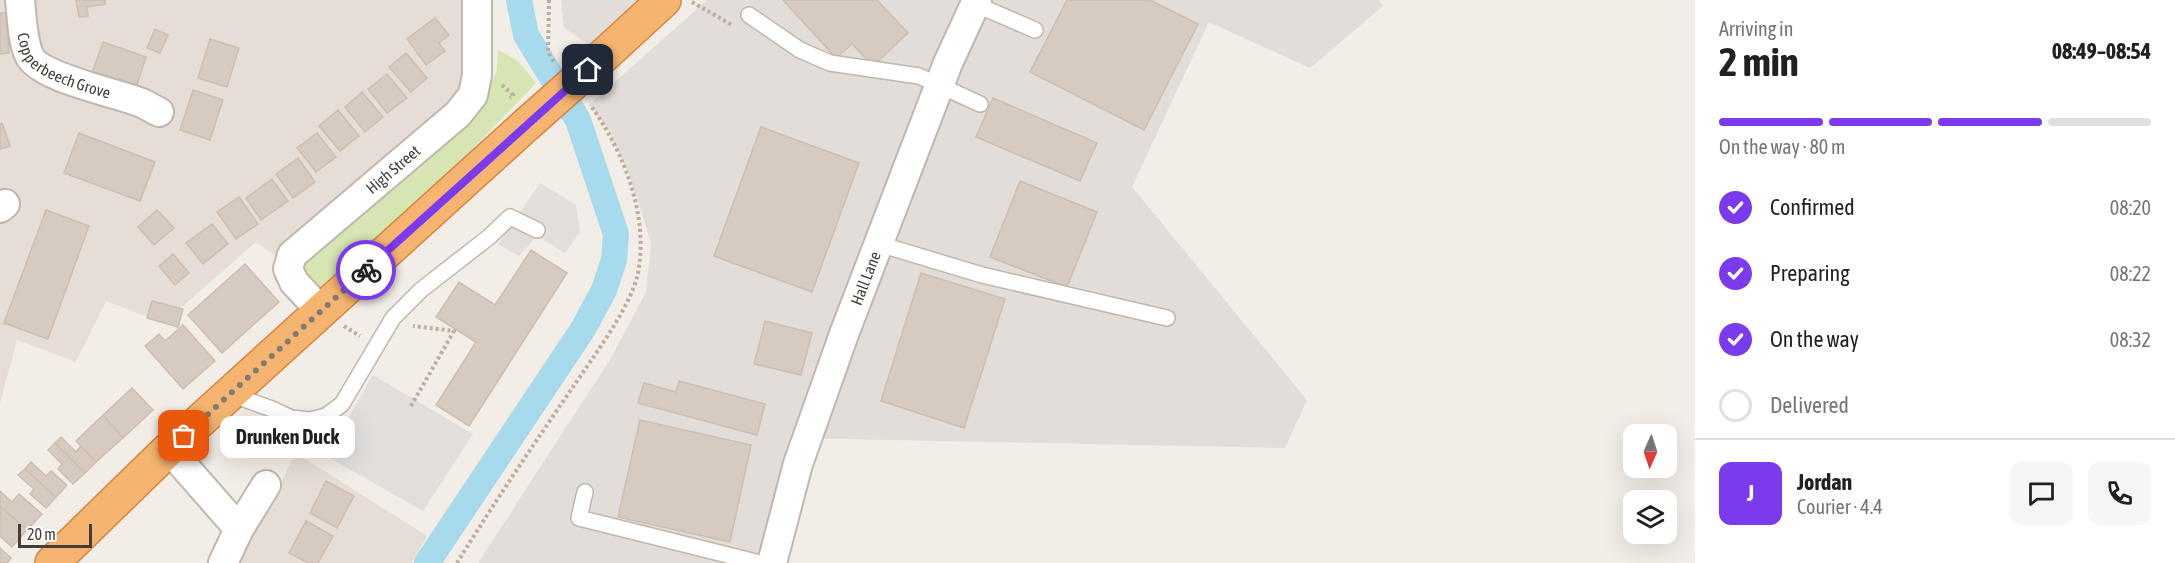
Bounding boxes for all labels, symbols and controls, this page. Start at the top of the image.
text: Arriving in [1719,17,1793,40]
street label: Copperbeech Grove [14,31,113,102]
text: 08:49–08:54 [2052,38,2151,64]
text: 2 min [1719,40,1799,84]
pin [562,44,613,95]
icon: home [571,53,604,86]
text: On the way · 80 m [1719,135,1845,158]
street label: High Street [362,141,424,197]
icon: check [1719,191,1752,224]
text: Confirmed [1770,194,1855,220]
text: 08:20 [2110,196,2151,219]
courier [336,240,396,300]
street label: Hall Lane [847,249,884,308]
icon: bike [350,254,383,287]
icon: check [1719,257,1752,290]
text: Preparing [1770,260,1850,286]
text: 08:22 [2110,262,2151,285]
icon: check [1719,323,1752,356]
text: On the way [1770,326,1859,352]
text: 08:32 [2110,328,2151,351]
text: Delivered [1770,392,1849,418]
pin [158,410,209,461]
callout: Drunken Duck [220,415,355,457]
icon: bag [167,419,200,452]
north arrow [1623,424,1677,478]
map controls [1623,424,1677,544]
text: Drunken Duck [236,425,339,448]
button: chat [2010,462,2073,525]
button: phone [2088,462,2151,525]
text: Jordan [1797,469,1852,495]
text: J [1747,480,1754,506]
button: layers [1623,490,1677,544]
text: Courier · 4.4 [1797,495,1883,518]
scale bar [18,521,92,548]
text: 20 m [27,525,56,543]

